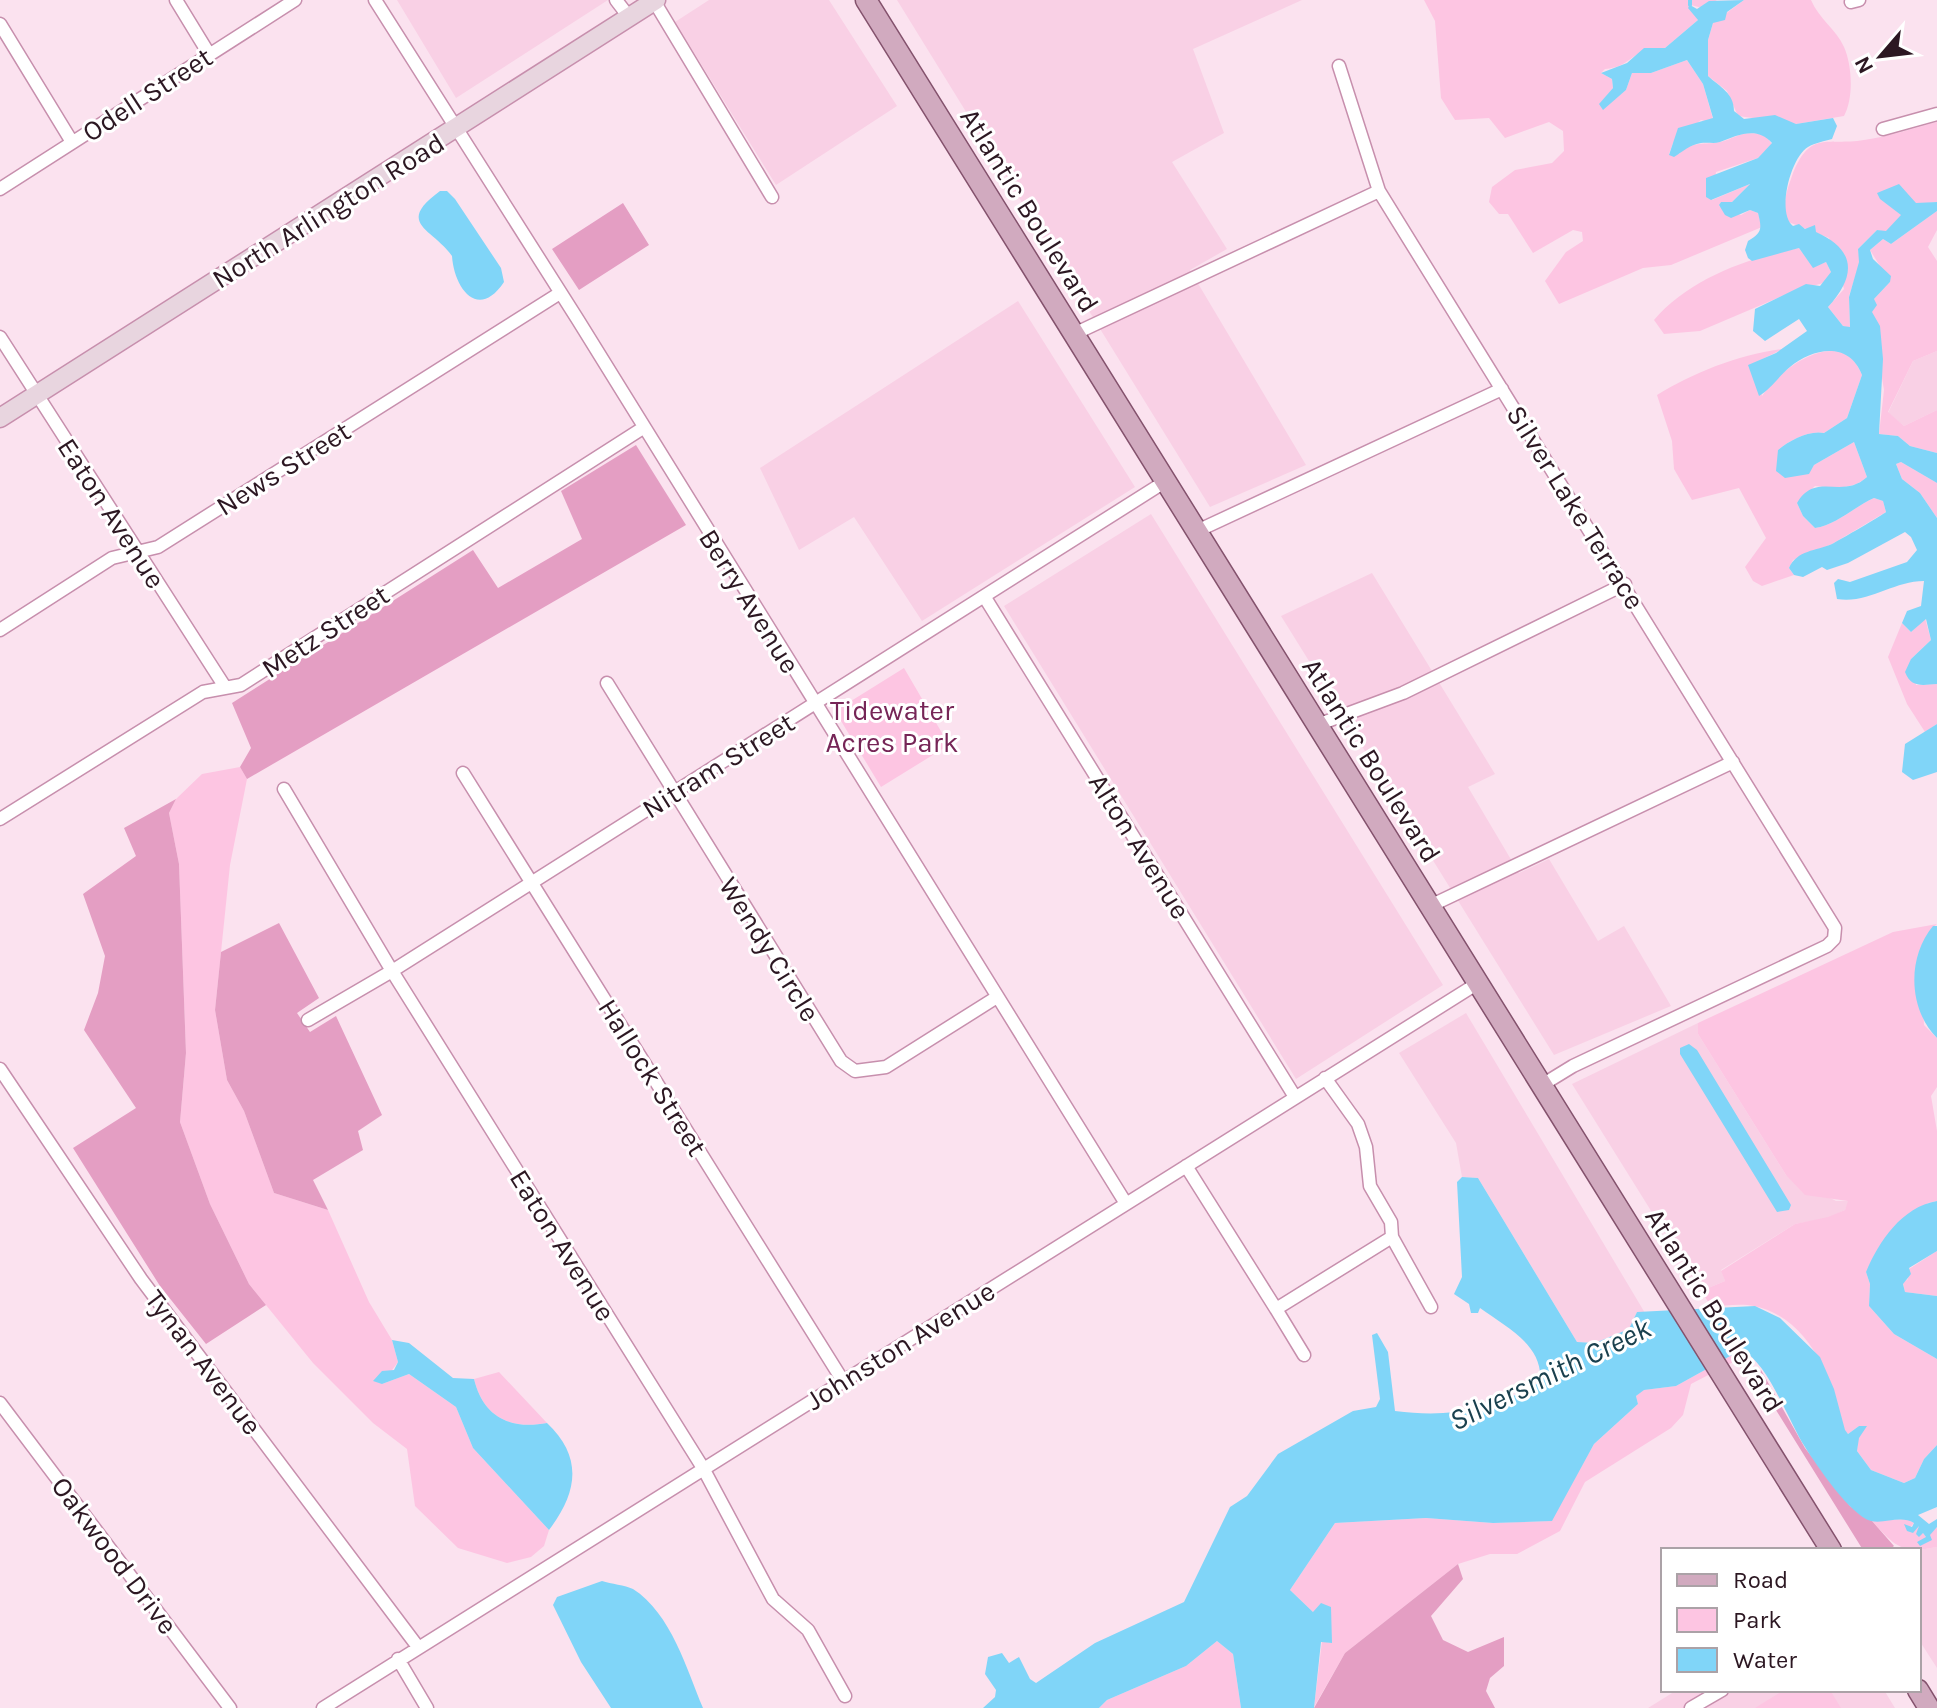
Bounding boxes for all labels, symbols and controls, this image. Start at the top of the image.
north arrow [1841,16,1921,96]
street label: Odell Street [76,40,218,149]
text: N [1849,52,1879,78]
street label: Atlantic Boulevard [953,102,1106,319]
street label: North Arlington Road [206,126,450,295]
street label: Silver Lake Terrace [1499,399,1652,615]
street label: News Street [210,414,356,523]
street label: Eaton Avenue [51,432,172,595]
street label: Berry Avenue [692,523,807,679]
street label: Metz Street [255,578,395,685]
street label: Atlantic Boulevard [1295,652,1448,869]
park label: Tidewater Acres Park [825,694,959,759]
street label: Nitram Street [636,706,800,825]
street label: Alton Avenue [1082,767,1197,925]
street label: Wendy Circle [712,871,827,1028]
street label: Hallock Street [591,993,714,1162]
street label: Eaton Avenue [503,1163,622,1327]
street label: Atlantic Boulevard [1638,1202,1791,1419]
street label: Johnston Avenue [800,1274,1001,1417]
street label: Tynan Avenue [138,1283,269,1441]
water label: Silversmith Creek [1443,1309,1657,1438]
street label: Oakwood Drive [45,1470,185,1641]
legend [1661,1548,1921,1692]
text: Road [1733,1566,1788,1594]
text: Park [1733,1606,1782,1634]
text: Water [1733,1646,1797,1674]

